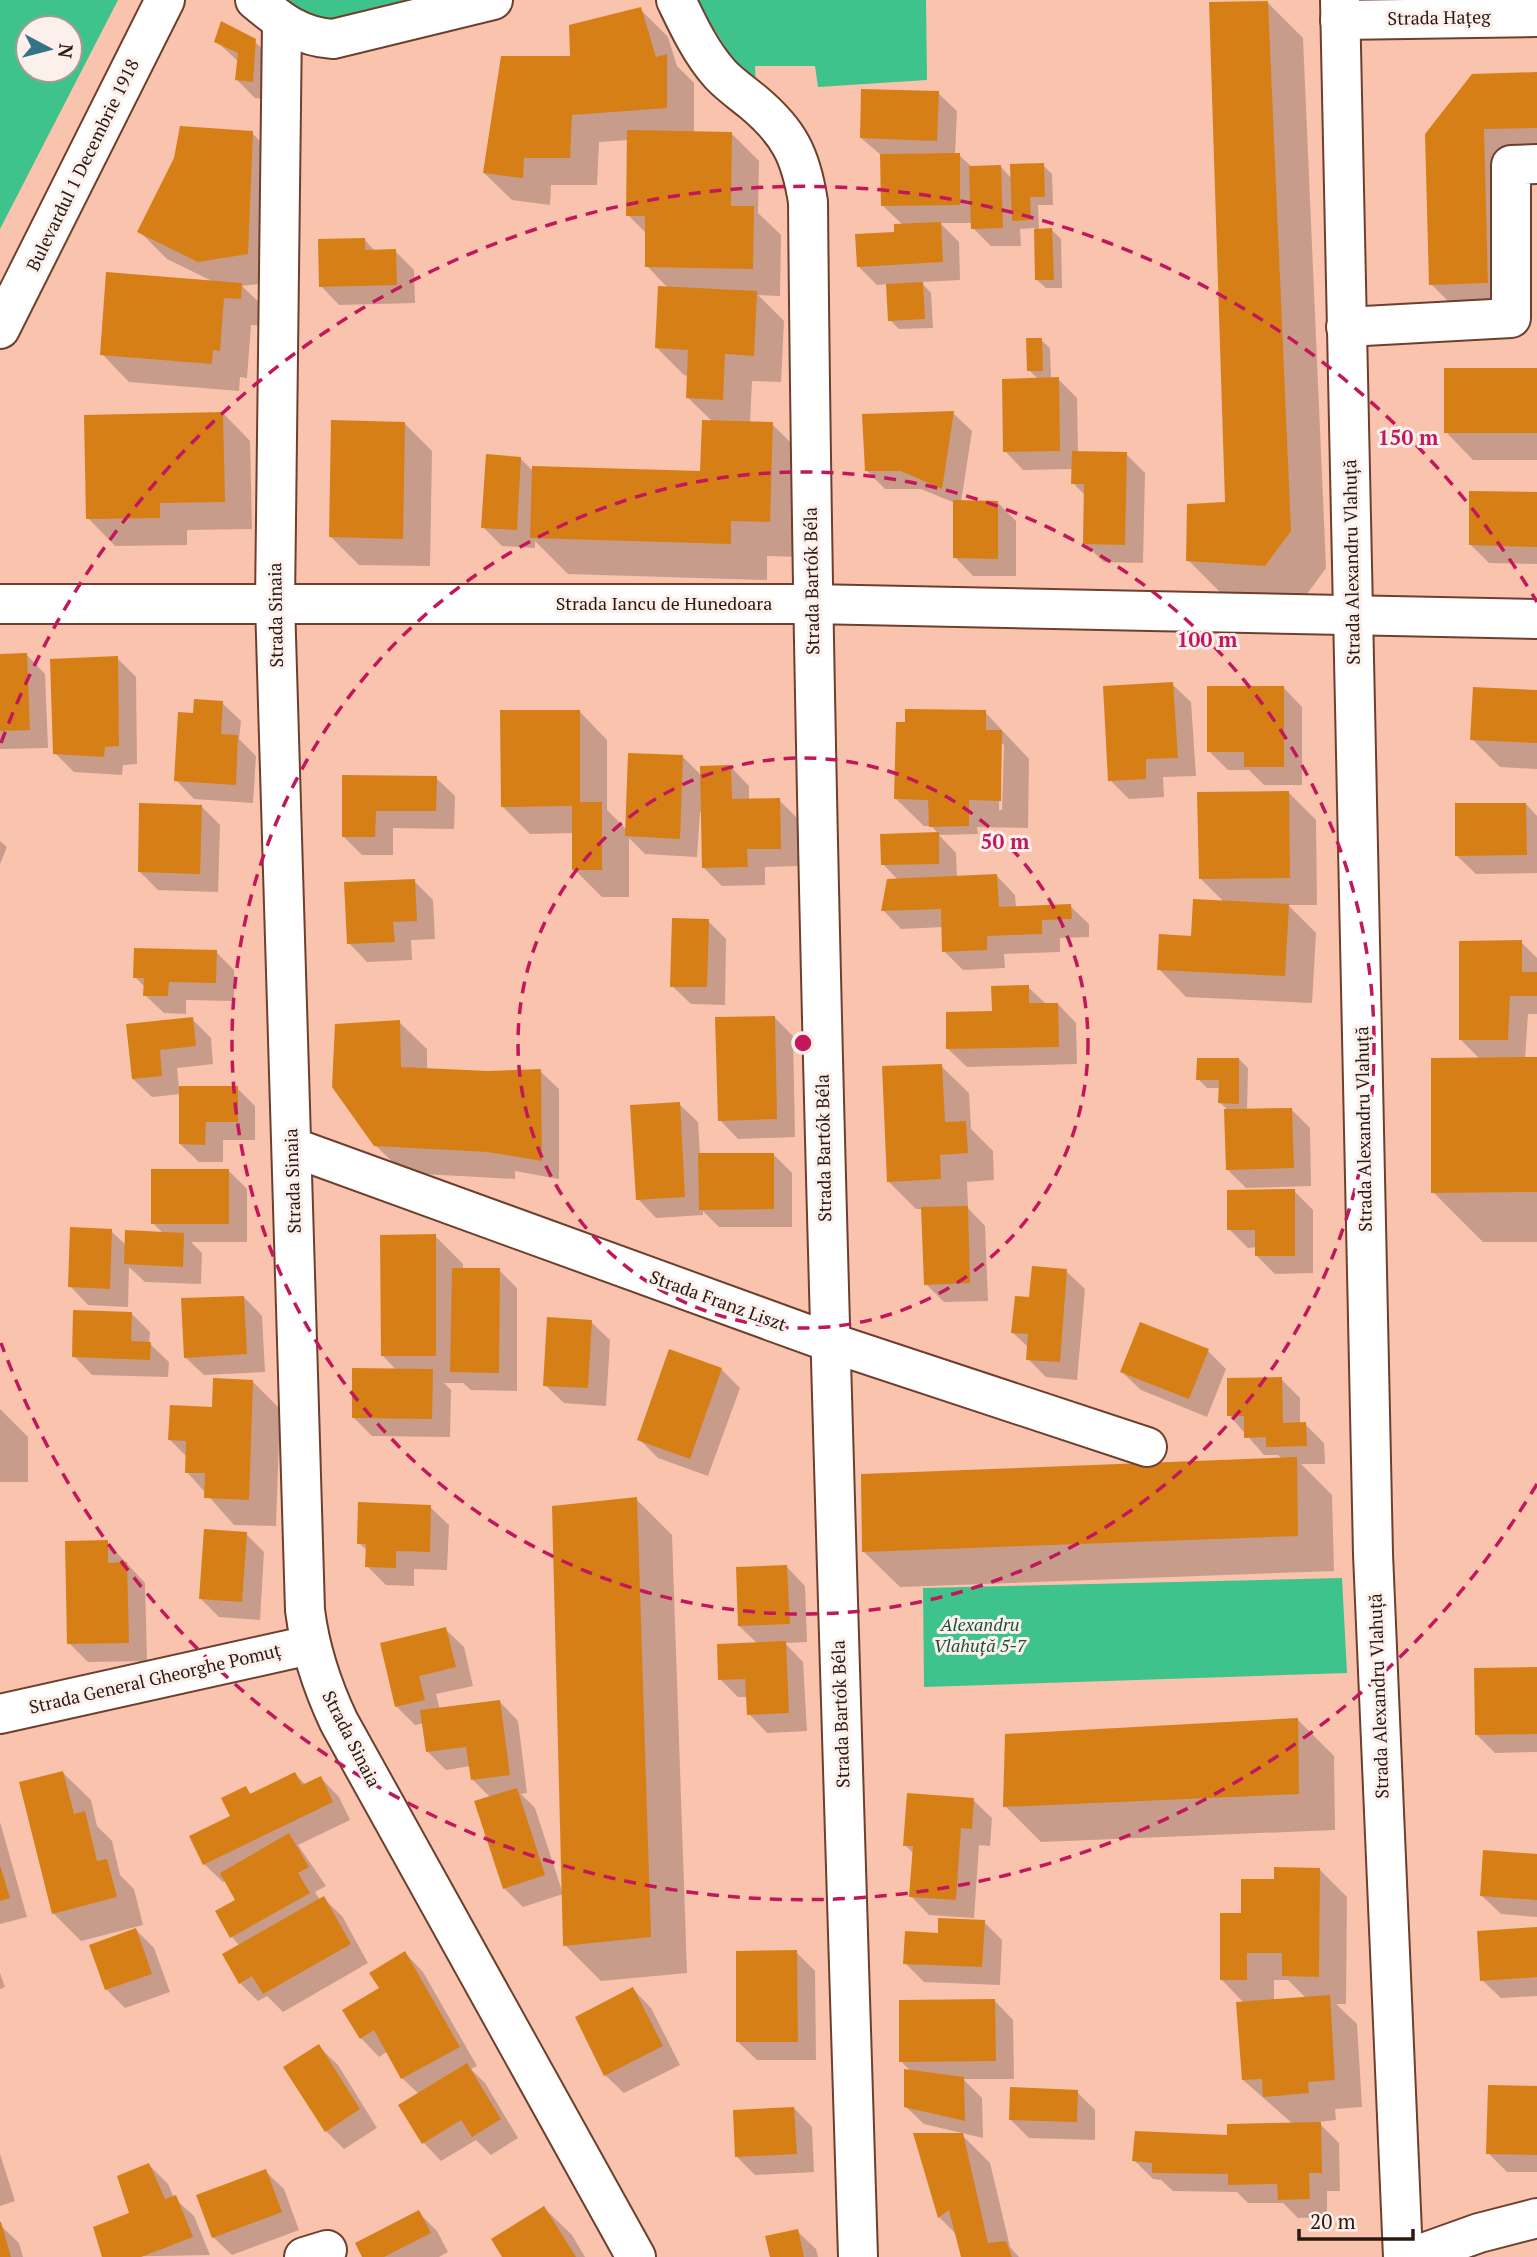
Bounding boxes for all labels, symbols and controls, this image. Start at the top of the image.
street label: Strada Hațeg [1387,4,1491,30]
north arrow [14,14,84,84]
text: N [53,42,80,60]
street label: Bulevardul 1 Decembrie 1918 [20,55,144,275]
text: 150 m [1378,423,1439,451]
street label: Strada Alexandru Vlahuță [1337,459,1365,665]
street label: Strada Bartók Béla [798,507,824,655]
street label: Strada Sinaia [262,562,288,668]
street label: Strada Iancu de Hunedoara [556,591,772,615]
text: 100 m [1177,625,1238,653]
text: 50 m [981,827,1030,855]
street label: Strada Alexandru Vlahuță [1349,1026,1377,1232]
centre of rings [791,1031,815,1055]
street label: Strada Bartók Béla [810,1074,836,1222]
street label: Strada Sinaia [278,1128,306,1234]
street label: Strada Franz Liszt [647,1264,790,1336]
street label: Strada Alexandru Vlahuță [1362,1593,1394,1799]
park label: Alexandru Vlahuță 5-7 [934,1612,1027,1657]
street label: Strada General Gheorghe Pomuț [26,1637,283,1719]
street label: Strada Bartók Béla [825,1640,855,1788]
street label: Strada Sinaia [317,1686,386,1791]
scale bar [1299,2198,1413,2242]
text: 20 m [1310,2207,1356,2235]

